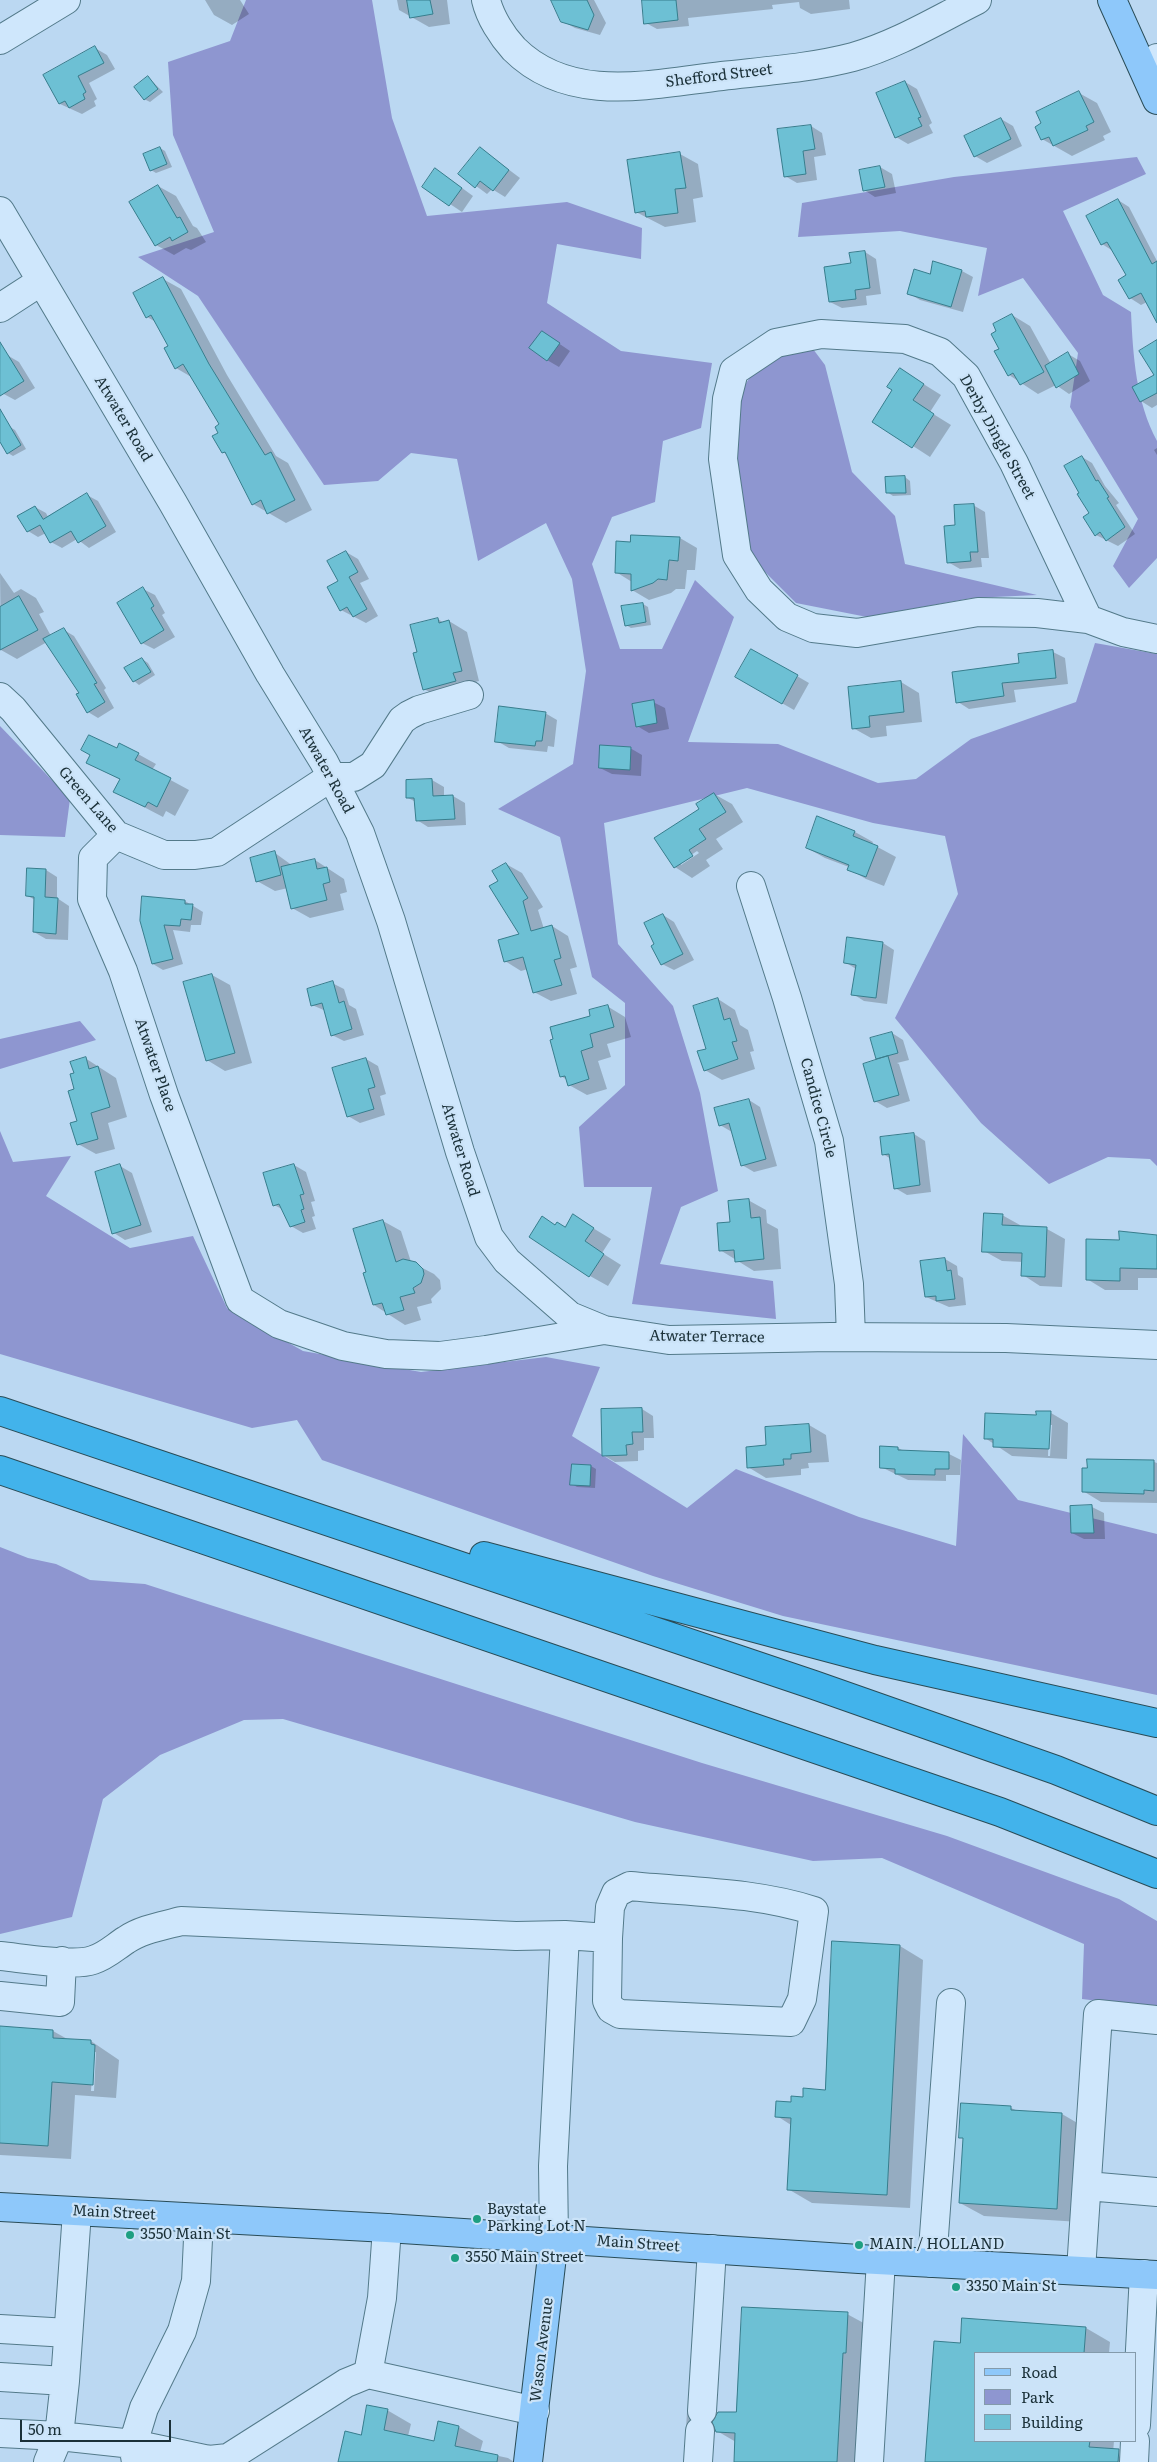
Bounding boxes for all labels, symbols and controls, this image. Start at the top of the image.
street label: Shefford Street [664,60,774,92]
street label: Derby Dingle Street [955,372,1039,502]
street label: Atwater Road [90,373,156,465]
street label: Atwater Road [295,723,357,817]
street label: Green Lane [54,763,122,837]
street label: Atwater Place [131,1016,179,1114]
street label: Candice Circle [796,1056,840,1160]
street label: Atwater Road [437,1101,483,1199]
street label: Atwater Terrace [649,1327,765,1347]
place label: Baystate Parking Lot N [487,2201,586,2236]
street label: Main Street [72,2202,156,2224]
marker: Baystate Parking Lot N [471,2213,483,2225]
place label: 3550 Main St [140,2226,231,2244]
marker: 3550 Main St [124,2229,136,2241]
street label: Main Street [596,2232,680,2256]
place label: MAIN / HOLLAND [869,2236,1004,2254]
marker: MAIN / HOLLAND [853,2239,865,2251]
place label: 3550 Main Street [465,2249,584,2267]
marker: 3550 Main Street [449,2252,461,2264]
place label: 3350 Main St [966,2278,1057,2296]
marker: 3350 Main St [950,2281,962,2293]
street label: Wason Avenue [527,2297,557,2403]
legend [974,2352,1137,2442]
text: Road [1021,2360,1057,2383]
text: Park [1021,2385,1054,2408]
scale bar [22,2410,174,2442]
text: Building [1021,2410,1083,2433]
text: 50 m [28,2417,62,2440]

